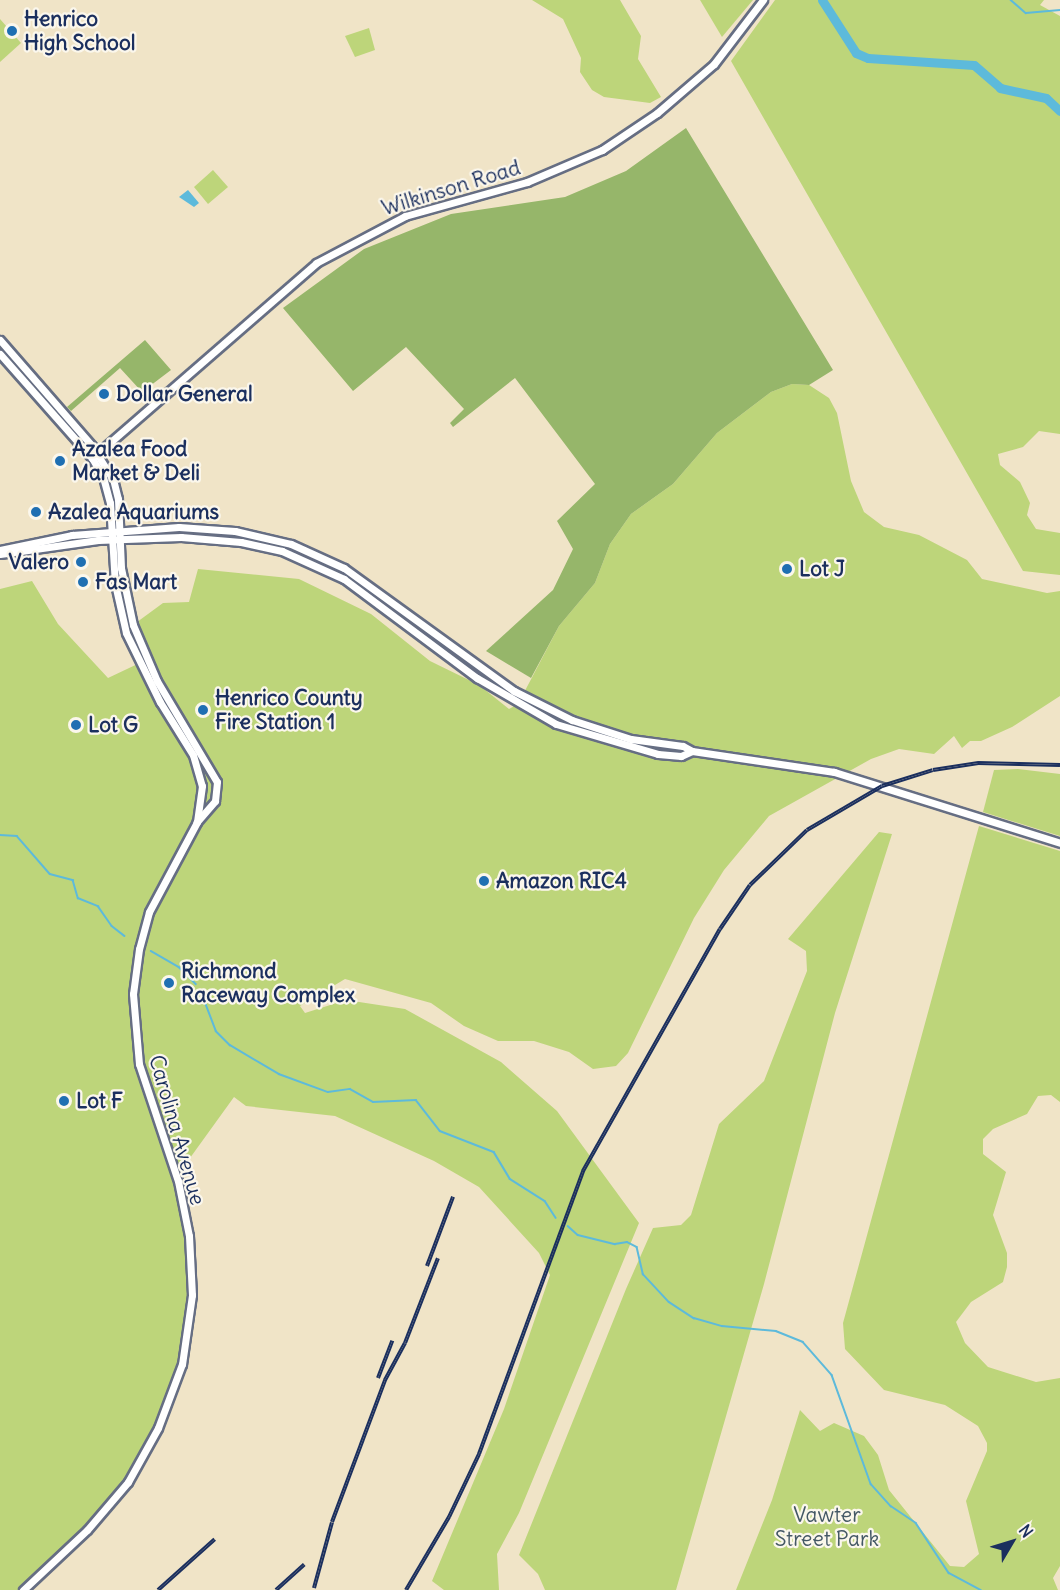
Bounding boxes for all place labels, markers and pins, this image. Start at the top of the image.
place label: Henrico High School [24,6,135,56]
marker: Henrico High School [5,24,19,38]
place label: Dollar General [116,381,253,407]
marker: Dollar General [97,387,111,401]
place label: Azalea Food Market & Deli [72,436,200,486]
marker: Azalea Food Market & Deli [53,454,67,468]
place label: Azalea Aquariums [48,499,219,525]
marker: Azalea Aquariums [29,505,43,519]
place label: Valero [9,549,69,575]
marker: Valero [74,555,88,569]
place label: Lot J [799,556,845,582]
marker: Lot J [780,562,794,576]
place label: Fas Mart [95,569,177,595]
marker: Fas Mart [76,575,90,589]
place label: Henrico County Fire Station 1 [215,685,363,735]
marker: Henrico County Fire Station 1 [196,703,210,717]
place label: Lot G [88,712,138,738]
marker: Lot G [69,718,83,732]
place label: Amazon RIC4 [496,868,627,894]
marker: Amazon RIC4 [477,874,491,888]
place label: Richmond Raceway Complex [181,958,355,1008]
marker: Richmond Raceway Complex [162,976,176,990]
place label: Lot F [76,1088,123,1114]
marker: Lot F [57,1094,71,1108]

